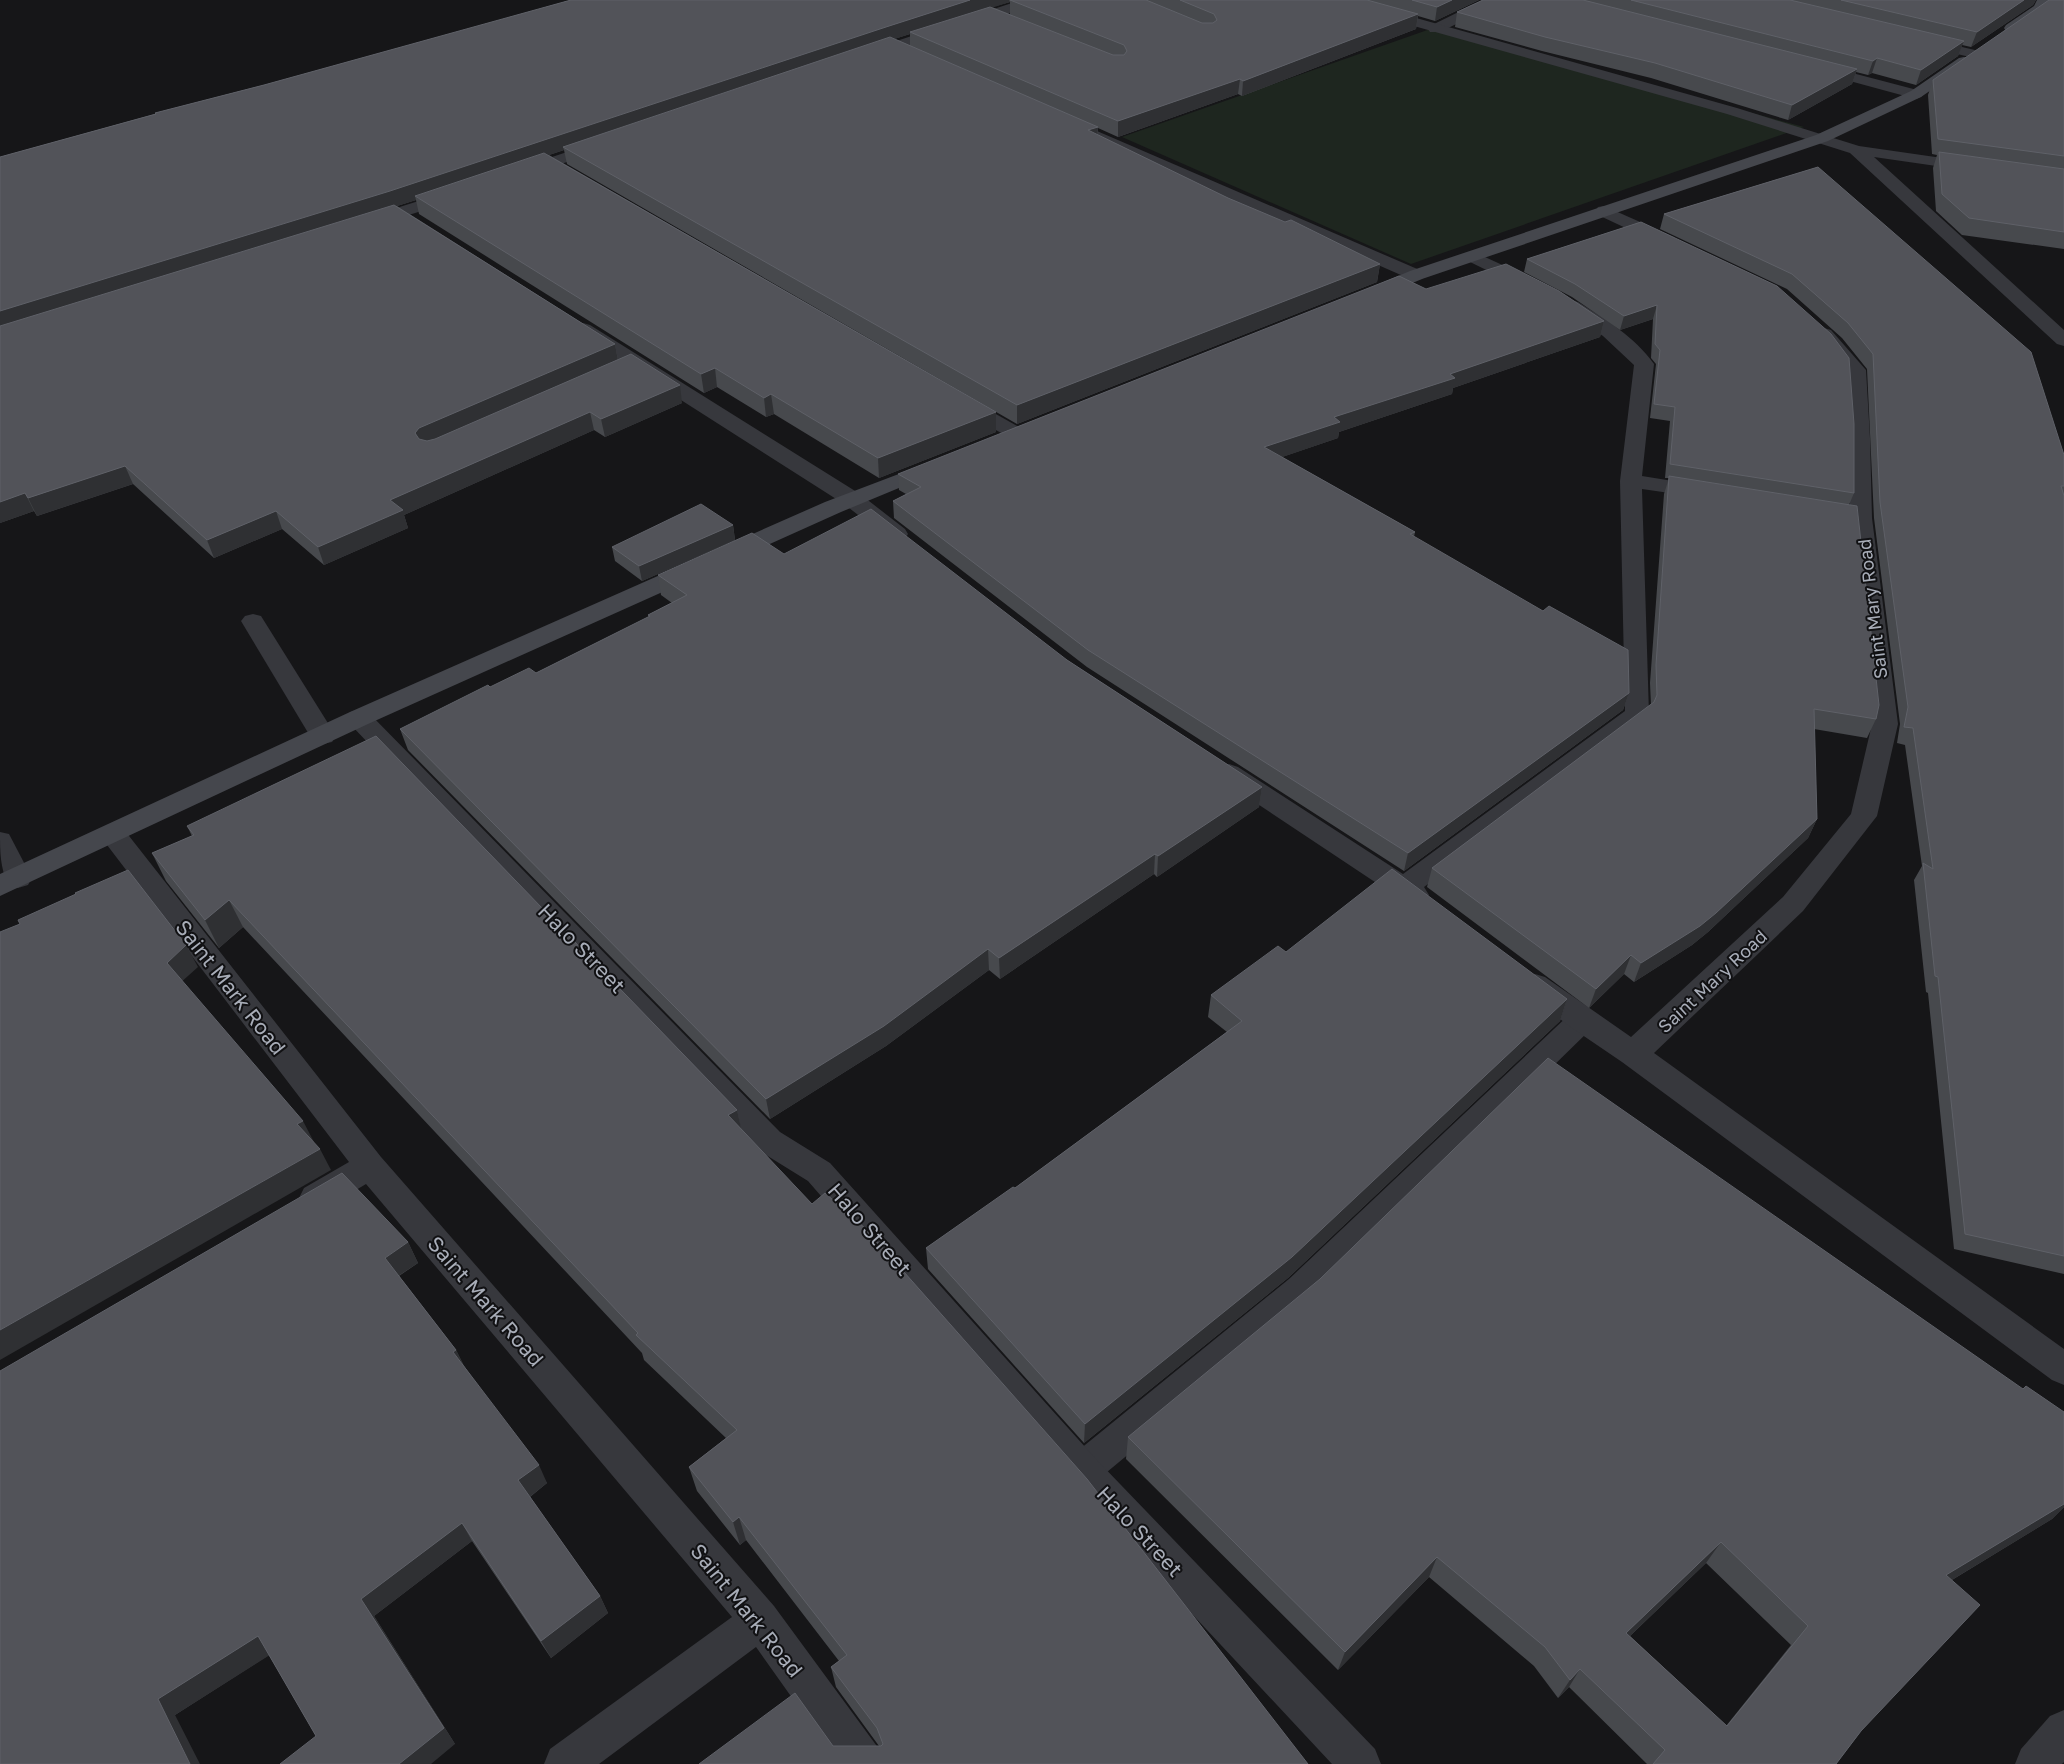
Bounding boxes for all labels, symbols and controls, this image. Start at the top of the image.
street label: Saint Mary Road [1852,538,1892,680]
street label: Halo Street [533,898,631,998]
street label: Saint Mark Road [170,914,292,1060]
street label: Saint Mary Road [1653,925,1771,1037]
street label: Halo Street [823,1177,917,1281]
street label: Saint Mark Road [422,1231,550,1371]
street label: Halo Street [1091,1480,1189,1582]
street label: Saint Mark Road [685,1538,809,1682]

